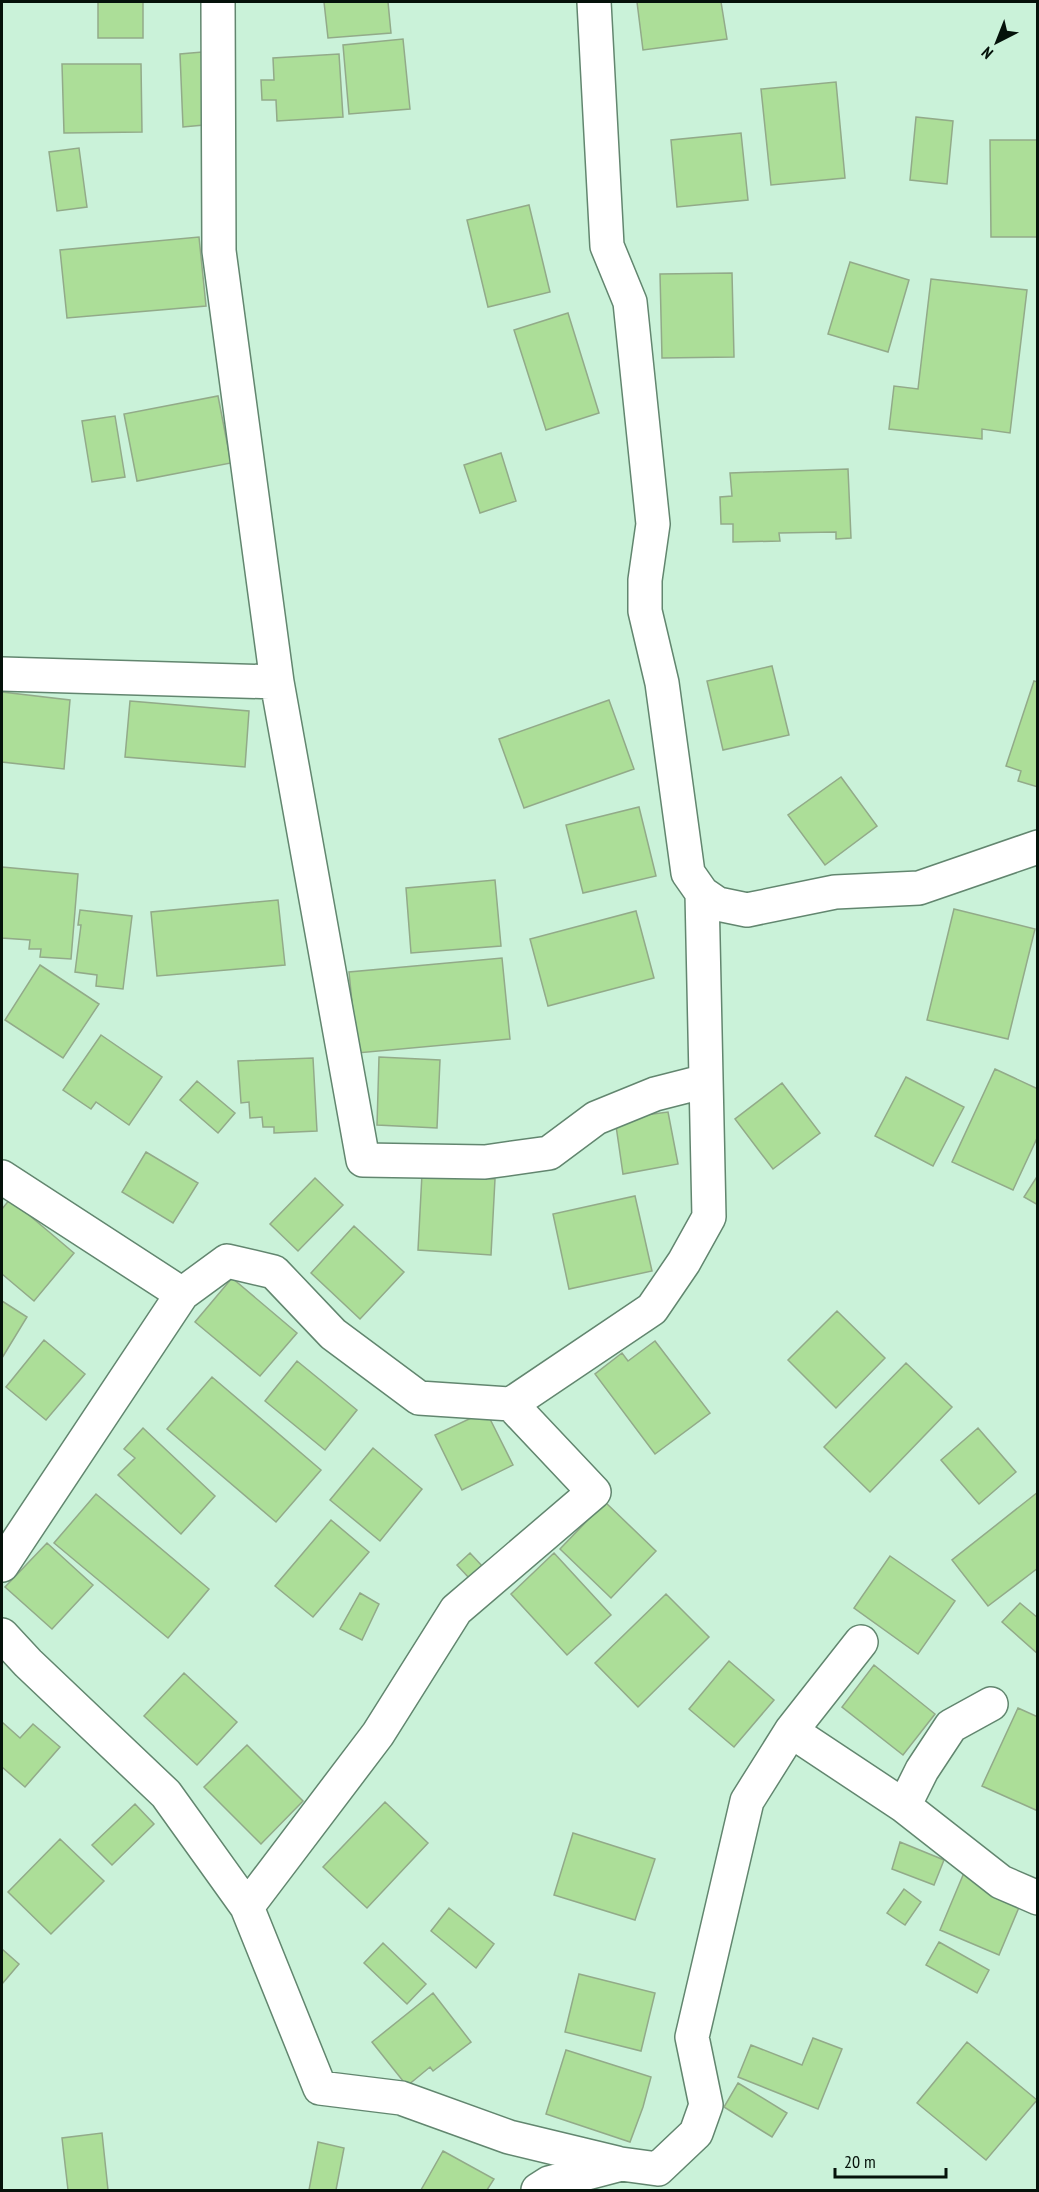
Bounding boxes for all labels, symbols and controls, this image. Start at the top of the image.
north arrow [967,12,1027,72]
text: N [977,43,997,63]
scale bar [835,2141,946,2179]
text: 20 m [844,2150,876,2173]

